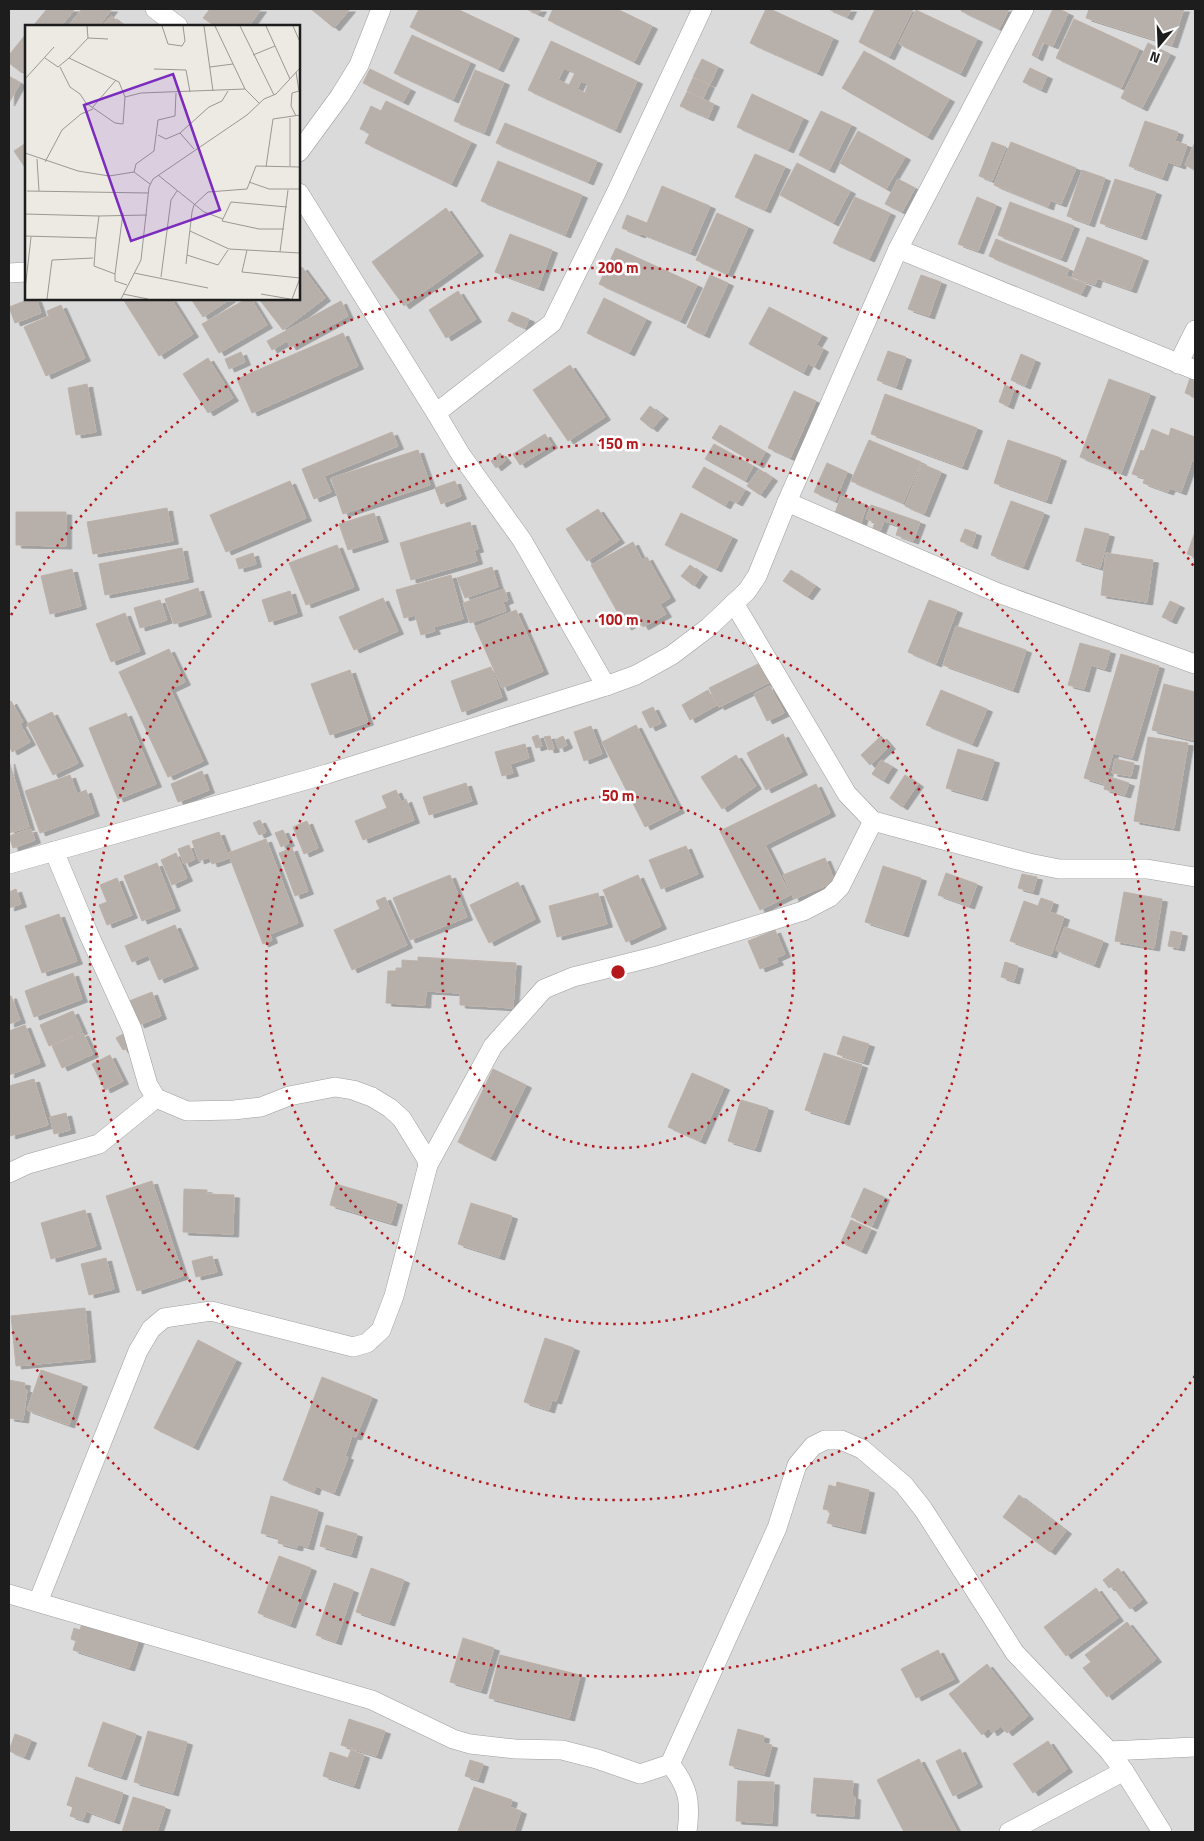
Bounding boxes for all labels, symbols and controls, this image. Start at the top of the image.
north arrow [1134,20,1184,70]
inset map [25,25,300,300]
text: N [1147,46,1163,69]
text: 200 m [597,256,639,279]
text: 150 m [597,432,639,455]
text: 100 m [597,608,639,631]
text: 50 m [602,784,634,807]
centre of rings [609,963,627,981]

